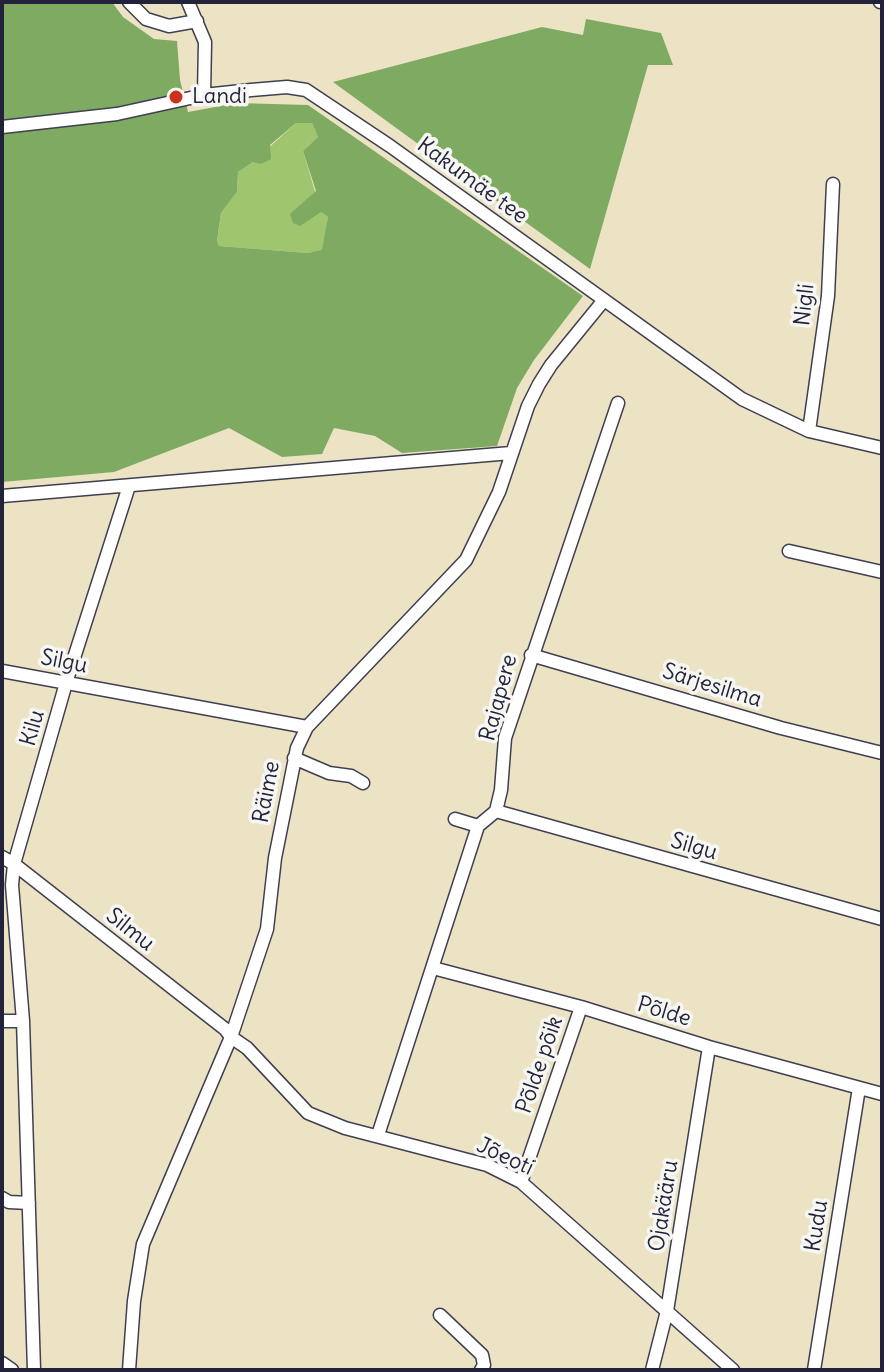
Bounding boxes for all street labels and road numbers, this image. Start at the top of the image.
street label: Kakumäe tee [412,132,532,230]
street label: Nigli [790,283,820,327]
street label: Silgu [38,645,90,679]
street label: Rajapere [475,652,523,744]
street label: Särjesilma [659,658,765,714]
street label: Kilu [15,707,51,749]
street label: Räime [248,759,286,825]
street label: Silgu [668,828,720,866]
street label: Silmu [101,903,159,957]
street label: Põlde [634,991,694,1033]
street label: Põlde põik [511,1013,569,1117]
street label: Jõeoti [472,1132,538,1182]
street label: Ojakääru [644,1158,684,1254]
street label: Kudu [800,1198,834,1254]

